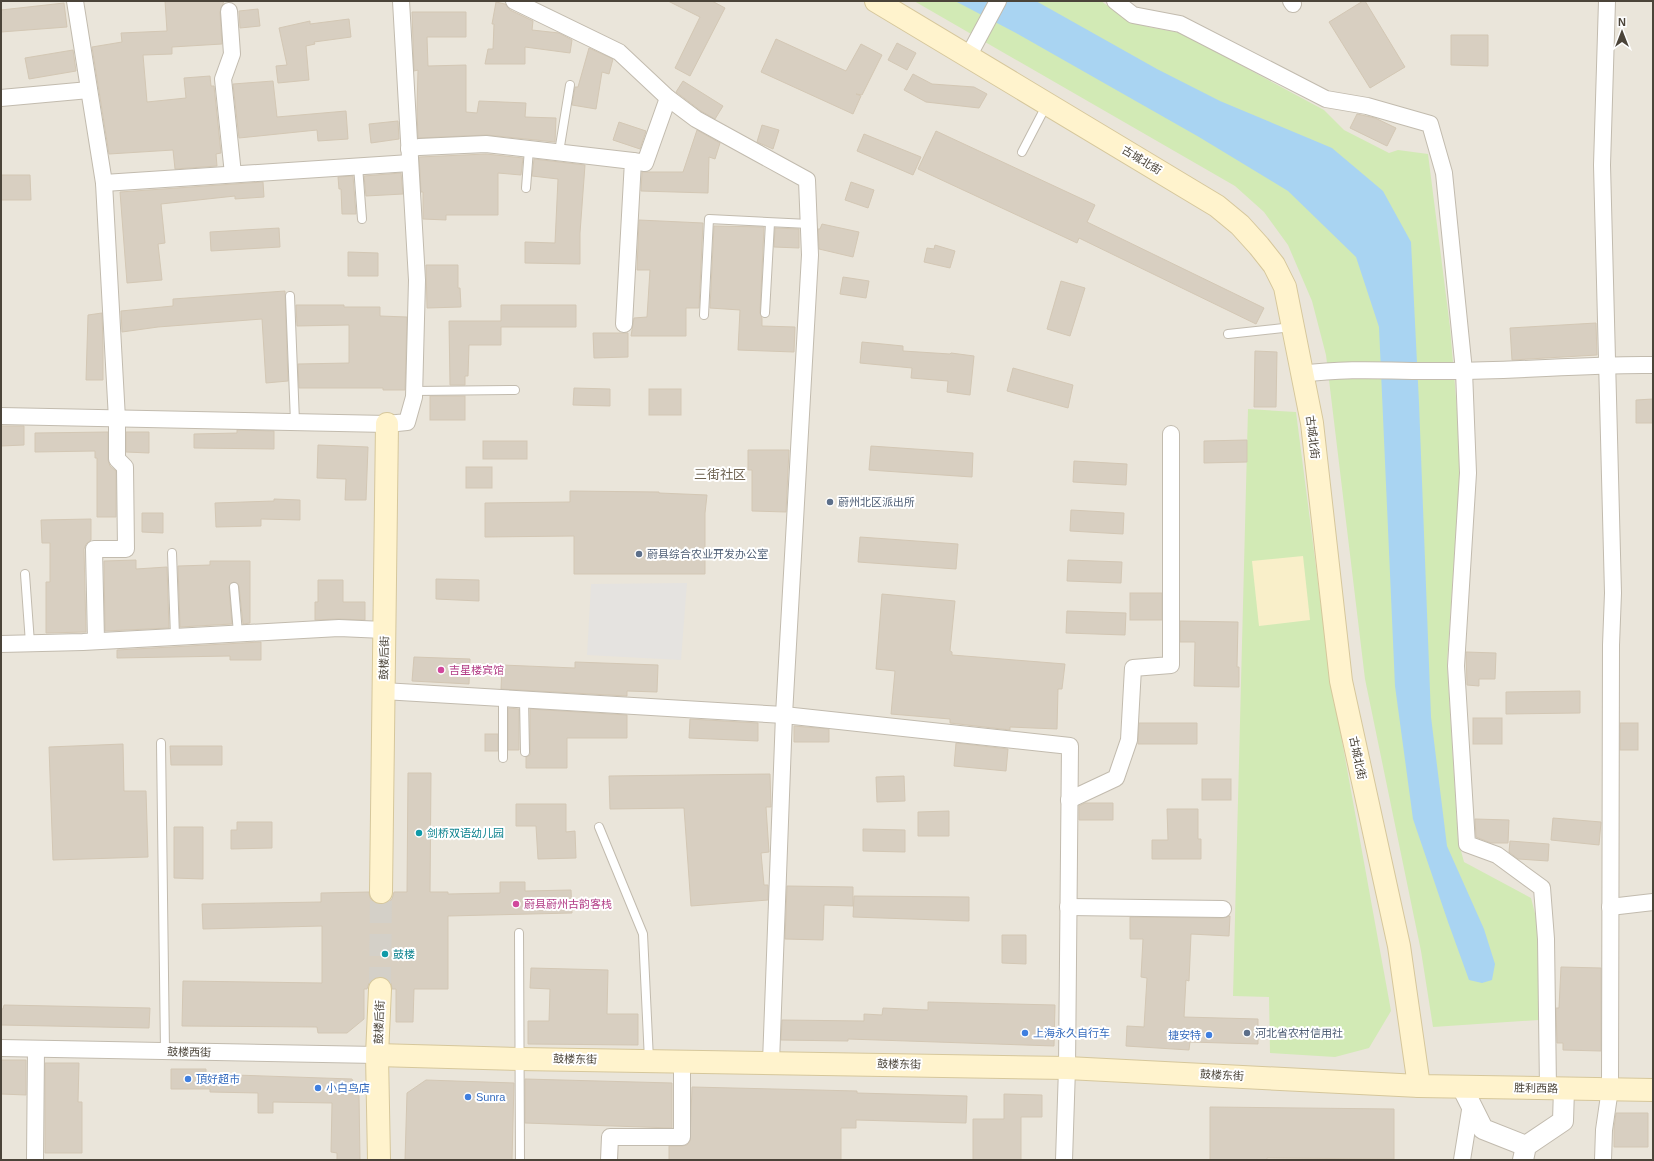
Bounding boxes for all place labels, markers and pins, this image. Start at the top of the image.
place label: 蔚州北区派出所 [838,496,915,508]
marker: 蔚州北区派出所 [825,497,835,507]
place label: 蔚县综合农业开发办公室 [647,548,768,560]
marker: 蔚县综合农业开发办公室 [634,549,644,559]
place label: 吉星楼宾馆 [449,664,504,676]
marker: 吉星楼宾馆 [436,665,446,675]
place label: 剑桥双语幼儿园 [427,827,504,839]
marker: 剑桥双语幼儿园 [414,828,424,838]
place label: 蔚县蔚州古韵客栈 [524,898,612,910]
marker: 蔚县蔚州古韵客栈 [511,899,521,909]
place label: 鼓楼 [393,948,415,960]
marker: 鼓楼 [380,949,390,959]
place label: 上海永久自行车 [1033,1027,1110,1039]
place label: 河北省农村信用社 [1255,1027,1343,1039]
marker: 上海永久自行车 [1020,1028,1030,1038]
marker: 河北省农村信用社 [1242,1028,1252,1038]
place label: 捷安特 [1168,1029,1201,1041]
marker: 捷安特 [1204,1030,1214,1040]
place label: 頂好超市 [196,1073,240,1085]
marker: 頂好超市 [183,1074,193,1084]
place label: 小白鸟店 [326,1082,370,1094]
marker: 小白鸟店 [313,1083,323,1093]
place label: Sunra [476,1091,506,1103]
marker: Sunra [463,1092,473,1102]

